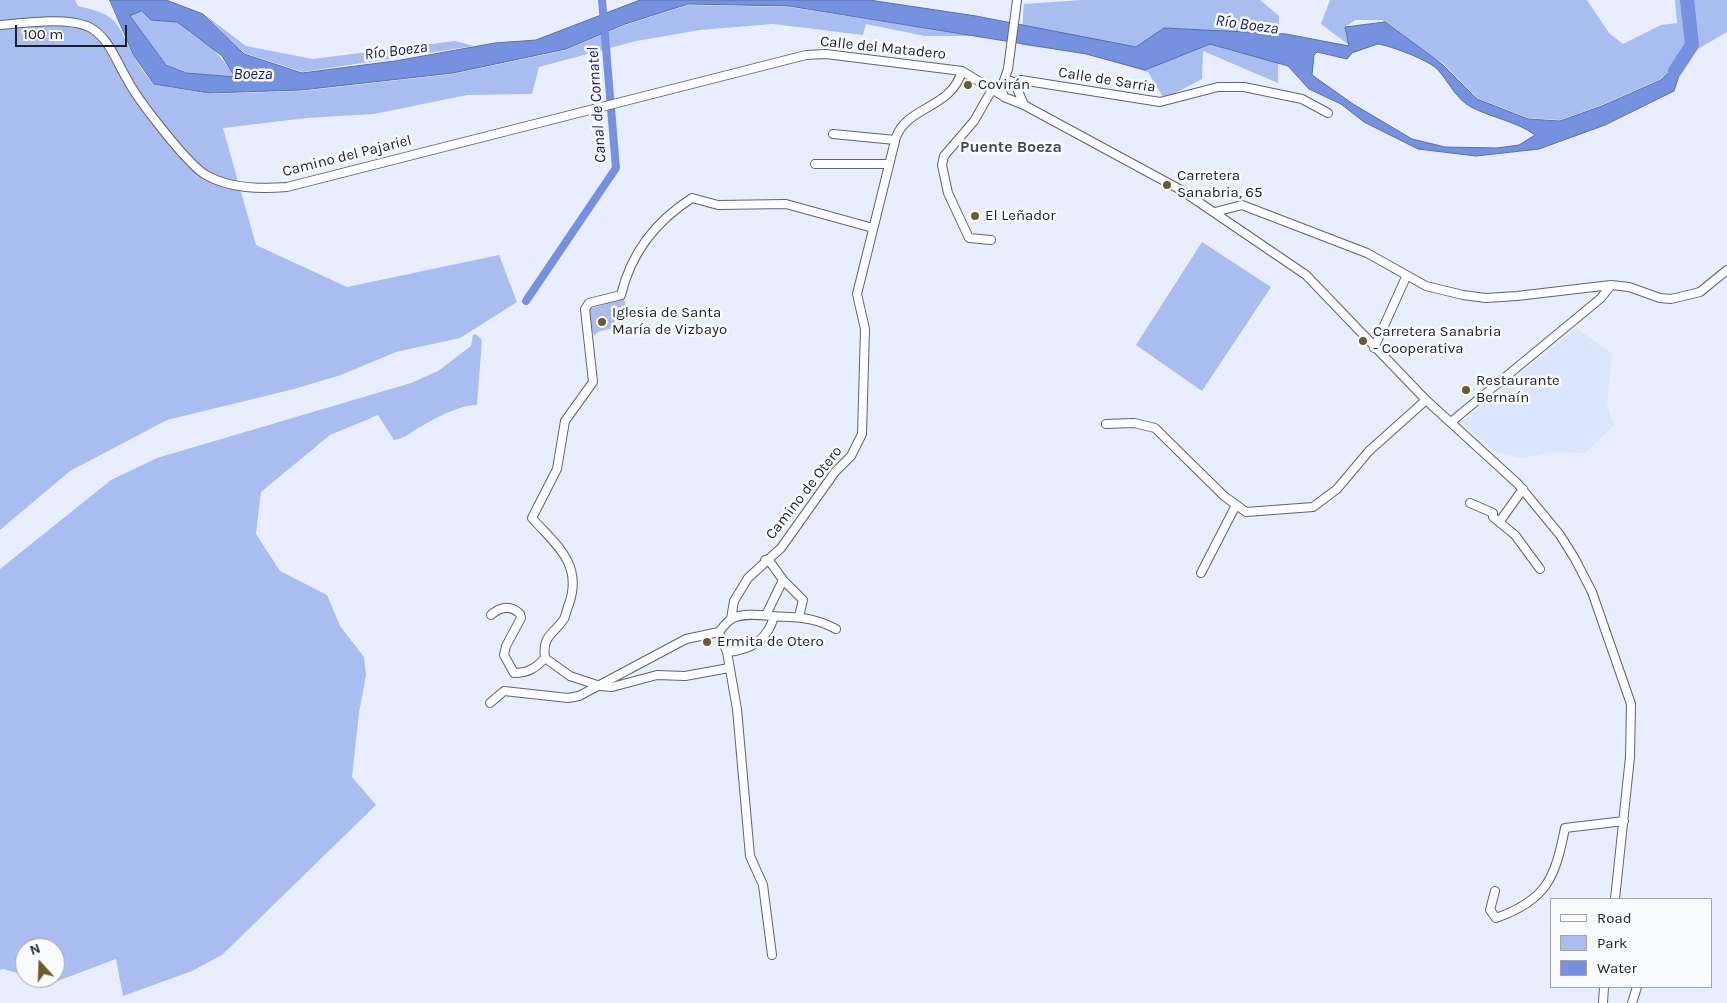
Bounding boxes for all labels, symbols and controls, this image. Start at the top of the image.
water label: Río Boeza [1214,11,1280,39]
scale bar [18,15,130,47]
text: 100 m [23,25,63,43]
street label: Calle del Matadero [819,32,947,64]
water label: Río Boeza [363,38,429,64]
water label: Canal de Cornatel [583,46,611,164]
street label: Calle de Sarria [1057,63,1157,97]
water label: Boeza [233,64,273,84]
place label: Covirán [978,76,1030,94]
marker: Covirán [962,79,974,91]
street label: Camino del Pajariel [281,131,413,181]
district label: Puente Boeza [960,137,1062,157]
place label: Carretera Sanabria, 65 [1177,167,1262,202]
marker: Carretera Sanabria, 65 [1161,179,1173,191]
place label: El Leñador [985,207,1056,225]
marker: El Leñador [969,210,981,222]
place label: Iglesia de Santa María de Vizbayo [612,304,727,339]
marker: Iglesia de Santa María de Vizbayo [596,316,608,328]
place label: Carretera Sanabria - Cooperativa [1373,323,1501,358]
marker: Carretera Sanabria - Cooperativa [1357,335,1369,347]
place label: Restaurante Bernaín [1476,372,1560,407]
marker: Restaurante Bernaín [1460,384,1472,396]
street label: Camino de Otero [762,443,846,543]
place label: Ermita de Otero [717,633,824,651]
marker: Ermita de Otero [701,636,713,648]
legend [1550,898,1712,988]
text: Road [1597,909,1632,927]
text: Park [1597,934,1627,952]
north arrow [15,938,65,988]
text: N [27,940,43,959]
text: Water [1597,959,1637,977]

